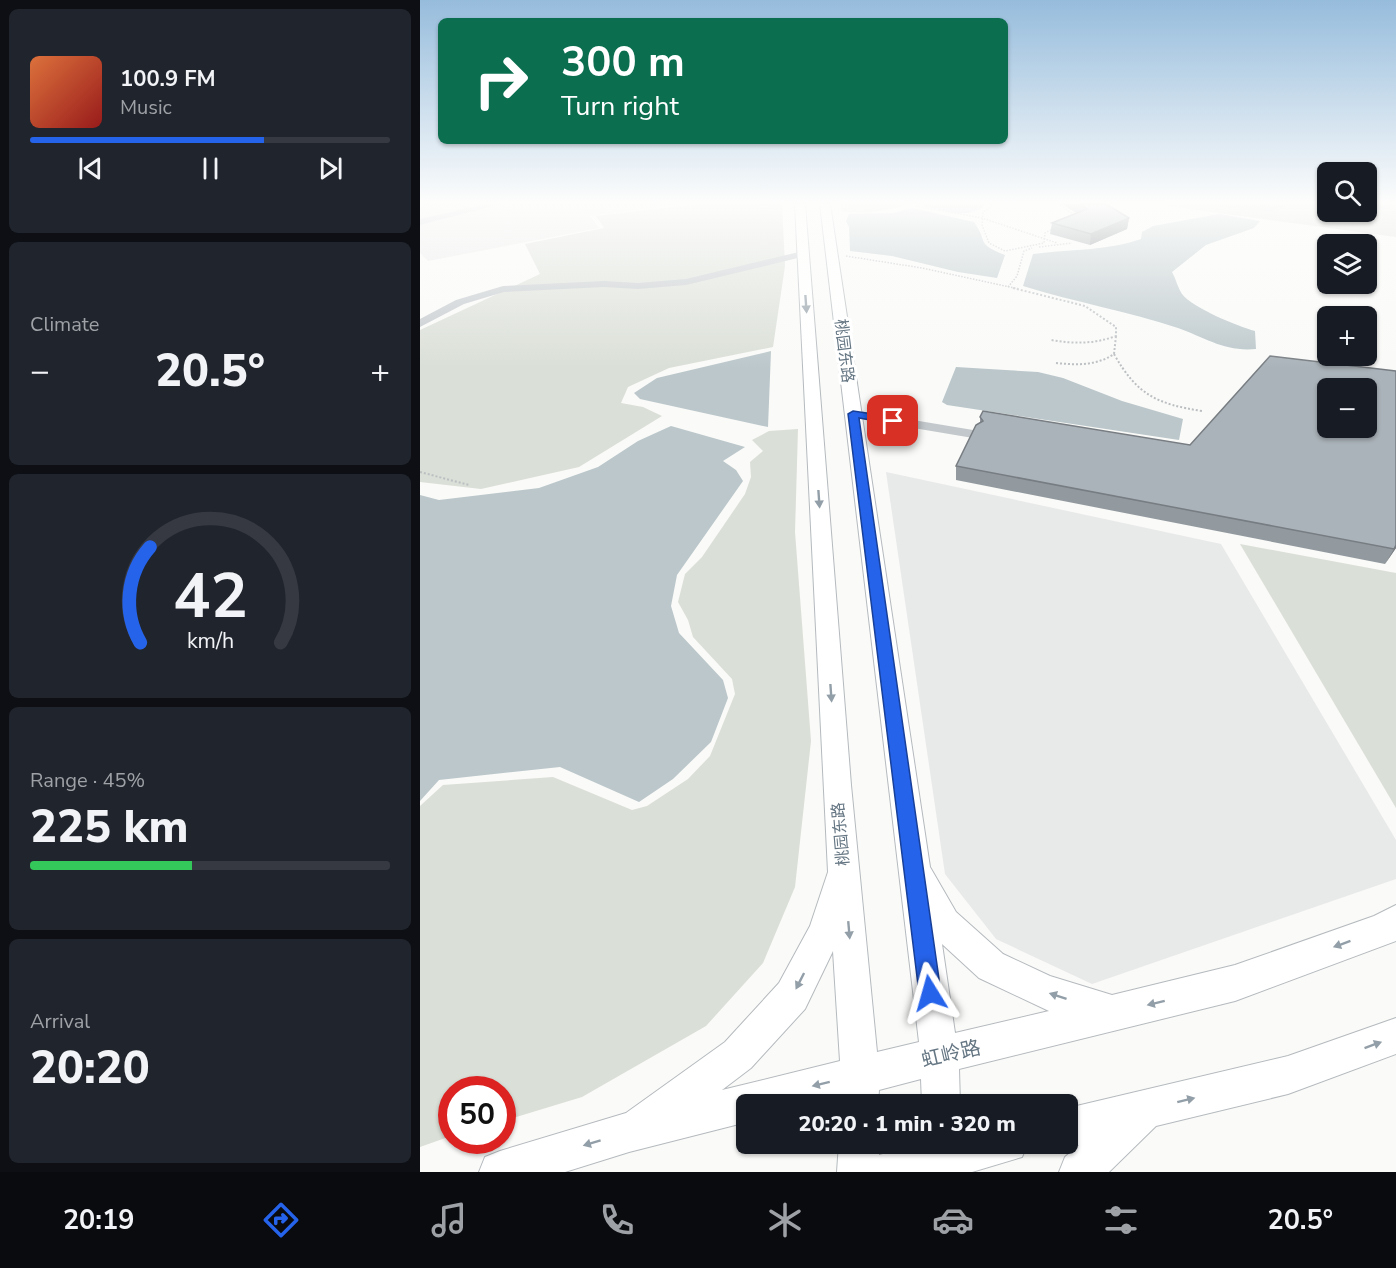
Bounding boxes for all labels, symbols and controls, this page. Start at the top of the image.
text: 300 m [561,34,685,91]
icon: right [462,42,540,120]
text: 100.9 FM [120,64,216,94]
text: Turn right [561,88,679,125]
text: Music [120,94,172,121]
icon: previous [74,152,107,185]
icon: pause [194,152,227,185]
icon: next [314,152,347,185]
map controls [1317,162,1377,438]
button: search [1317,162,1377,222]
button: layers [1317,234,1377,294]
one-way arrow [802,295,811,314]
button: + [1317,306,1377,366]
text: Climate [30,311,99,338]
street label: 桃园东路 [829,318,859,384]
text: 20.5° [155,341,265,402]
text: − [30,349,50,394]
text: + [370,349,390,394]
button: − [1317,378,1377,438]
pin [867,395,918,446]
icon: arrive [876,404,909,437]
one-way arrow [814,489,823,508]
text: 42 [173,554,247,639]
text: km/h [186,626,234,656]
one-way arrow [826,684,835,703]
text: Range · 45% [30,767,145,794]
text: 225 km [30,797,189,858]
street label: 桃园东路 [827,801,855,867]
one-way arrow [844,920,854,939]
one-way arrow [1333,940,1351,950]
position arrow [898,961,962,1025]
one-way arrow [795,973,805,990]
one-way arrow [1049,990,1067,1000]
one-way arrow [1147,999,1166,1009]
text: Arrival [30,1008,90,1035]
street label: 虹岭路 [919,1034,983,1074]
text: 20:20 [30,1038,150,1099]
one-way arrow [1364,1039,1382,1049]
speed limit sign: 50 [438,1076,516,1154]
one-way arrow [812,1080,830,1090]
one-way arrow [1177,1094,1195,1104]
text: 20:20 · 1 min · 320 m [798,1109,1016,1139]
one-way arrow [583,1139,601,1149]
icon: directions [260,1199,302,1241]
icon: music [428,1199,470,1241]
icon: phone [596,1199,638,1241]
icon: climate [764,1199,806,1241]
icon: car [932,1199,974,1241]
icon: filters [1100,1199,1142,1241]
text: 20:19 [63,1202,134,1239]
text: 20.5° [1267,1202,1333,1239]

